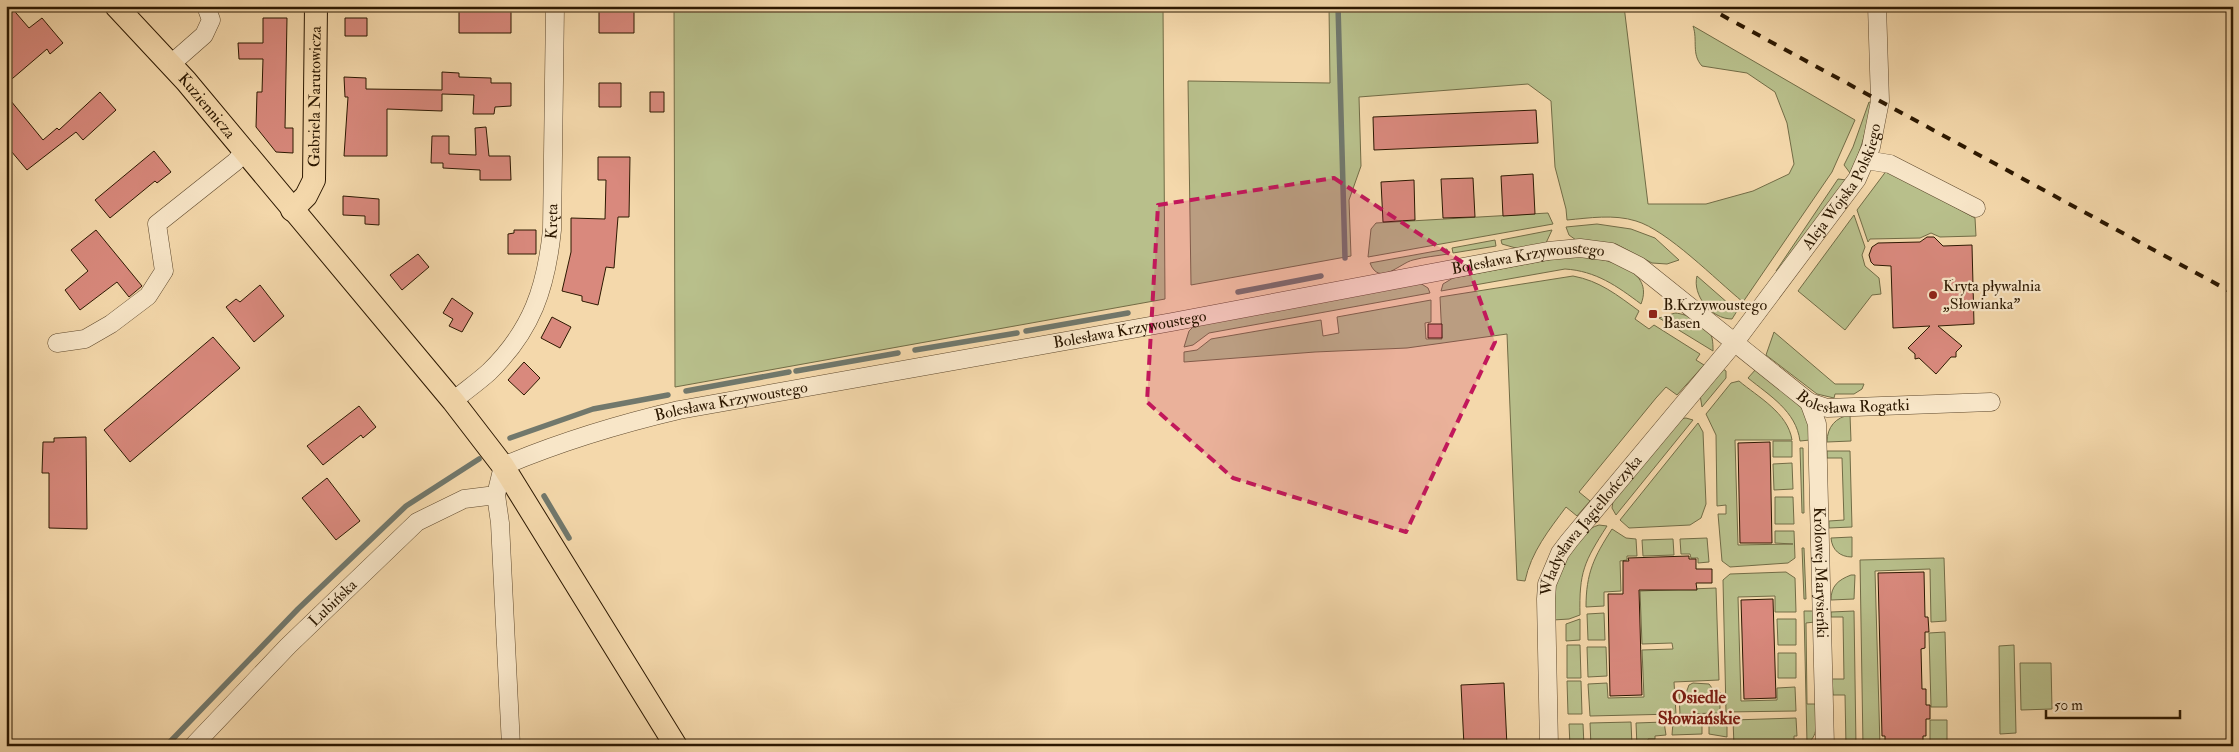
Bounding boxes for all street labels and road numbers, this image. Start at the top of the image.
street label: Gabriela Narutowicza [304,26,326,167]
street label: Kuziennicza [174,69,240,143]
street label: Aleja Wojska Polskiego [1797,122,1885,254]
street label: Kręta [541,203,562,240]
street label: Bolesława Krzywoustego [1450,238,1606,279]
street label: Bolesława Krzywoustego [1052,306,1208,353]
street label: Bolesława Krzywoustego [652,377,809,426]
street label: Bolesława Rogatki [1792,386,1910,418]
street label: Władysława Jagiellończyka [1536,451,1647,597]
street label: Królowej Marysieńki [1809,507,1832,639]
street label: Lubińska [304,575,362,631]

